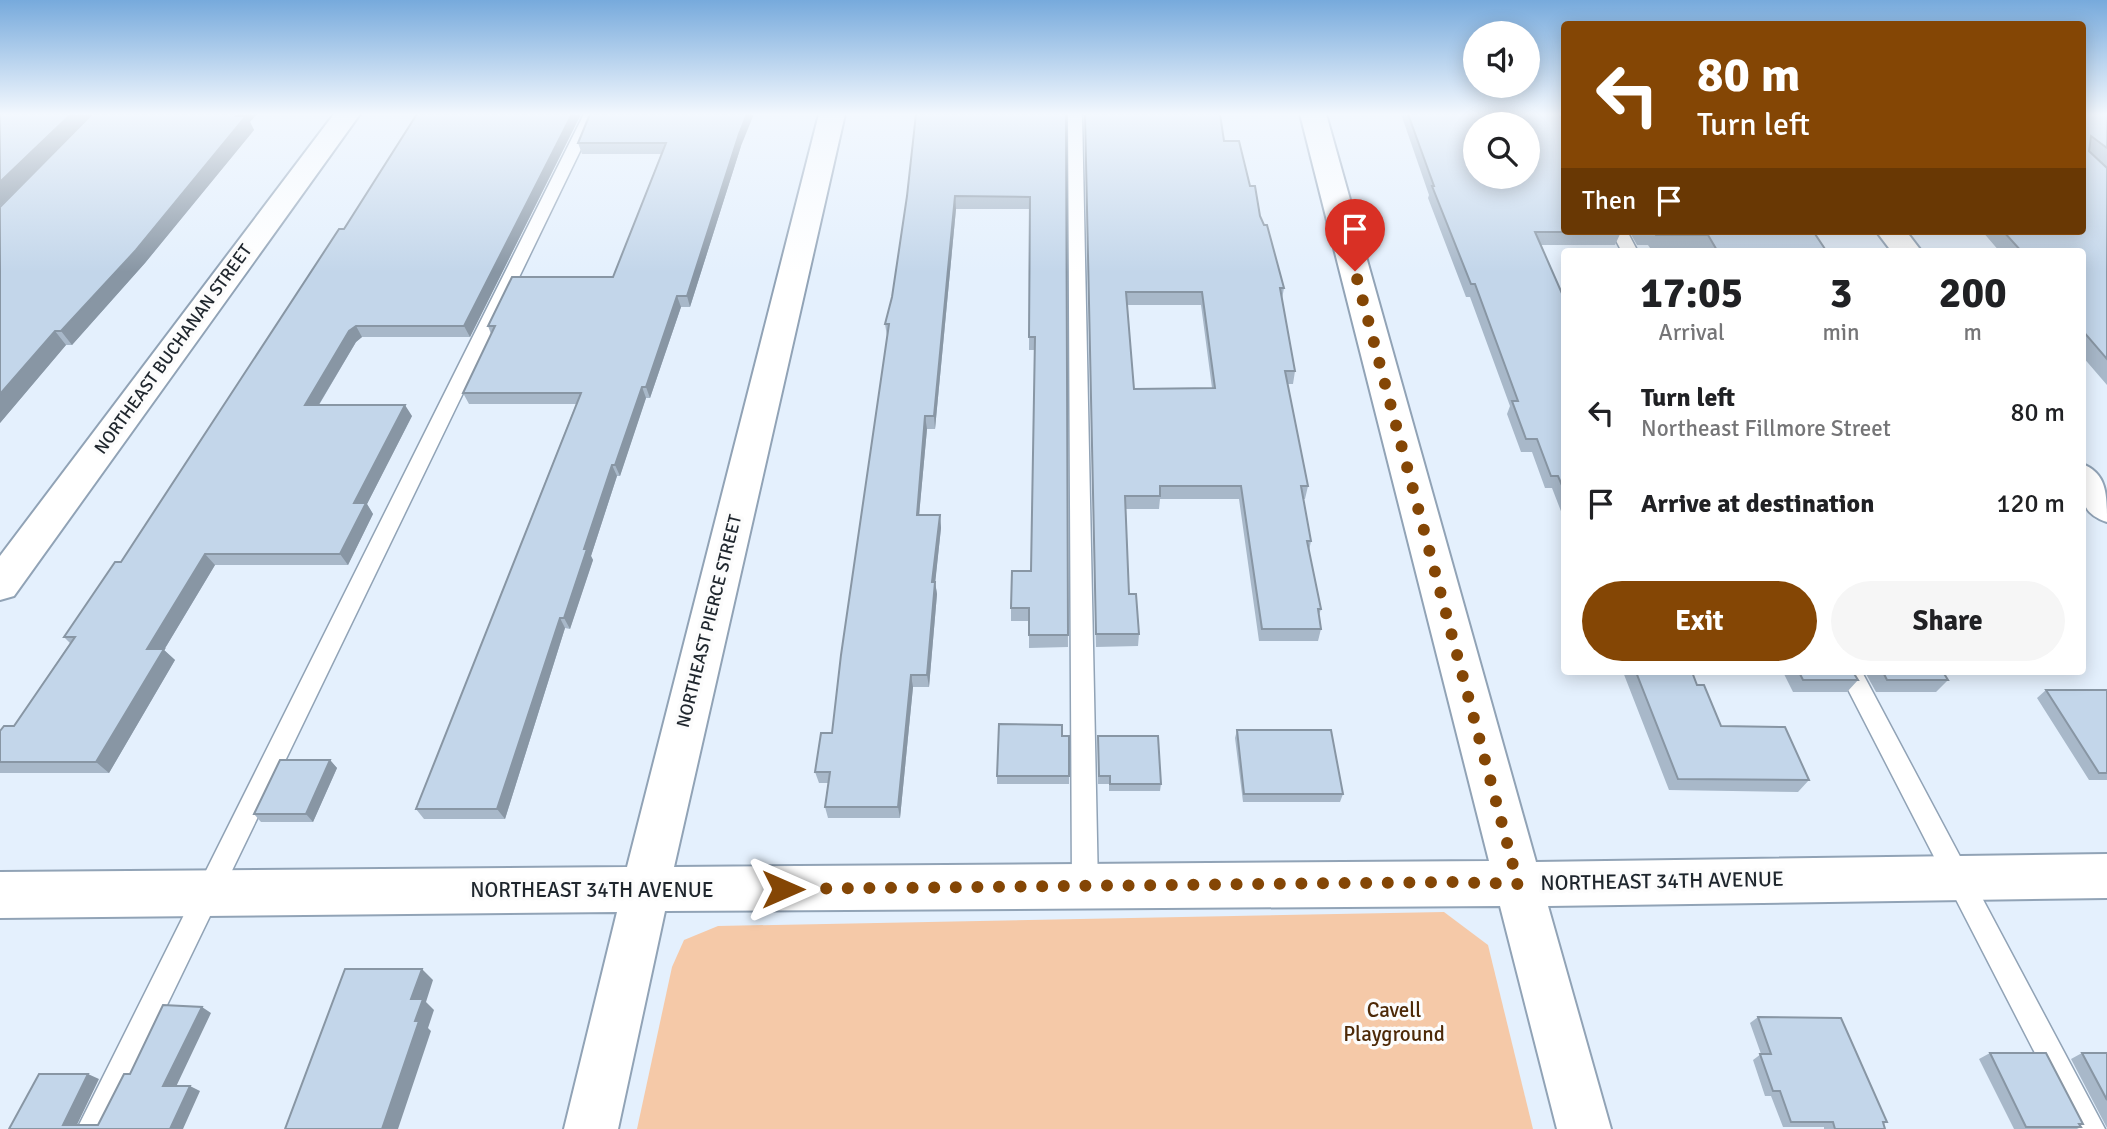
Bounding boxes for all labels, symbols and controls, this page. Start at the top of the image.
map controls [1463,21,1540,189]
button: sound [1463,21,1540,98]
text: 80 m [1697,45,1800,105]
icon: left [1582,49,1673,140]
text: Turn left [1697,105,1810,144]
button: search [1463,112,1540,189]
icon: arrive [1650,182,1688,220]
text: Then [1582,185,1636,217]
pin [1325,199,1385,271]
icon: arrive [1336,210,1374,248]
street label: NORTHEAST BUCHANAN STREET [90,240,257,458]
text: 17:05 [1640,268,1743,319]
text: 3 [1830,268,1852,319]
text: 200 [1939,268,2007,319]
text: Arrival [1659,318,1725,347]
text: min [1822,318,1860,347]
text: m [1964,318,1982,347]
text: Turn left [1641,382,1735,414]
icon: left [1582,394,1620,432]
text: 80 m [2010,397,2065,429]
text: Northeast Fillmore Street [1641,414,1891,443]
icon: arrive [1582,485,1620,523]
text: Arrive at destination [1641,488,1874,520]
text: 120 m [1996,488,2065,520]
street label: NORTHEAST PIERCE STREET [672,512,746,730]
button: Exit [1582,581,1817,661]
button: Share [1831,581,2065,661]
position arrow [746,852,820,926]
street label: NORTHEAST 34TH AVENUE [1540,866,1784,896]
street label: NORTHEAST 34TH AVENUE [470,877,714,903]
park label: Cavell Playground [1343,997,1445,1047]

